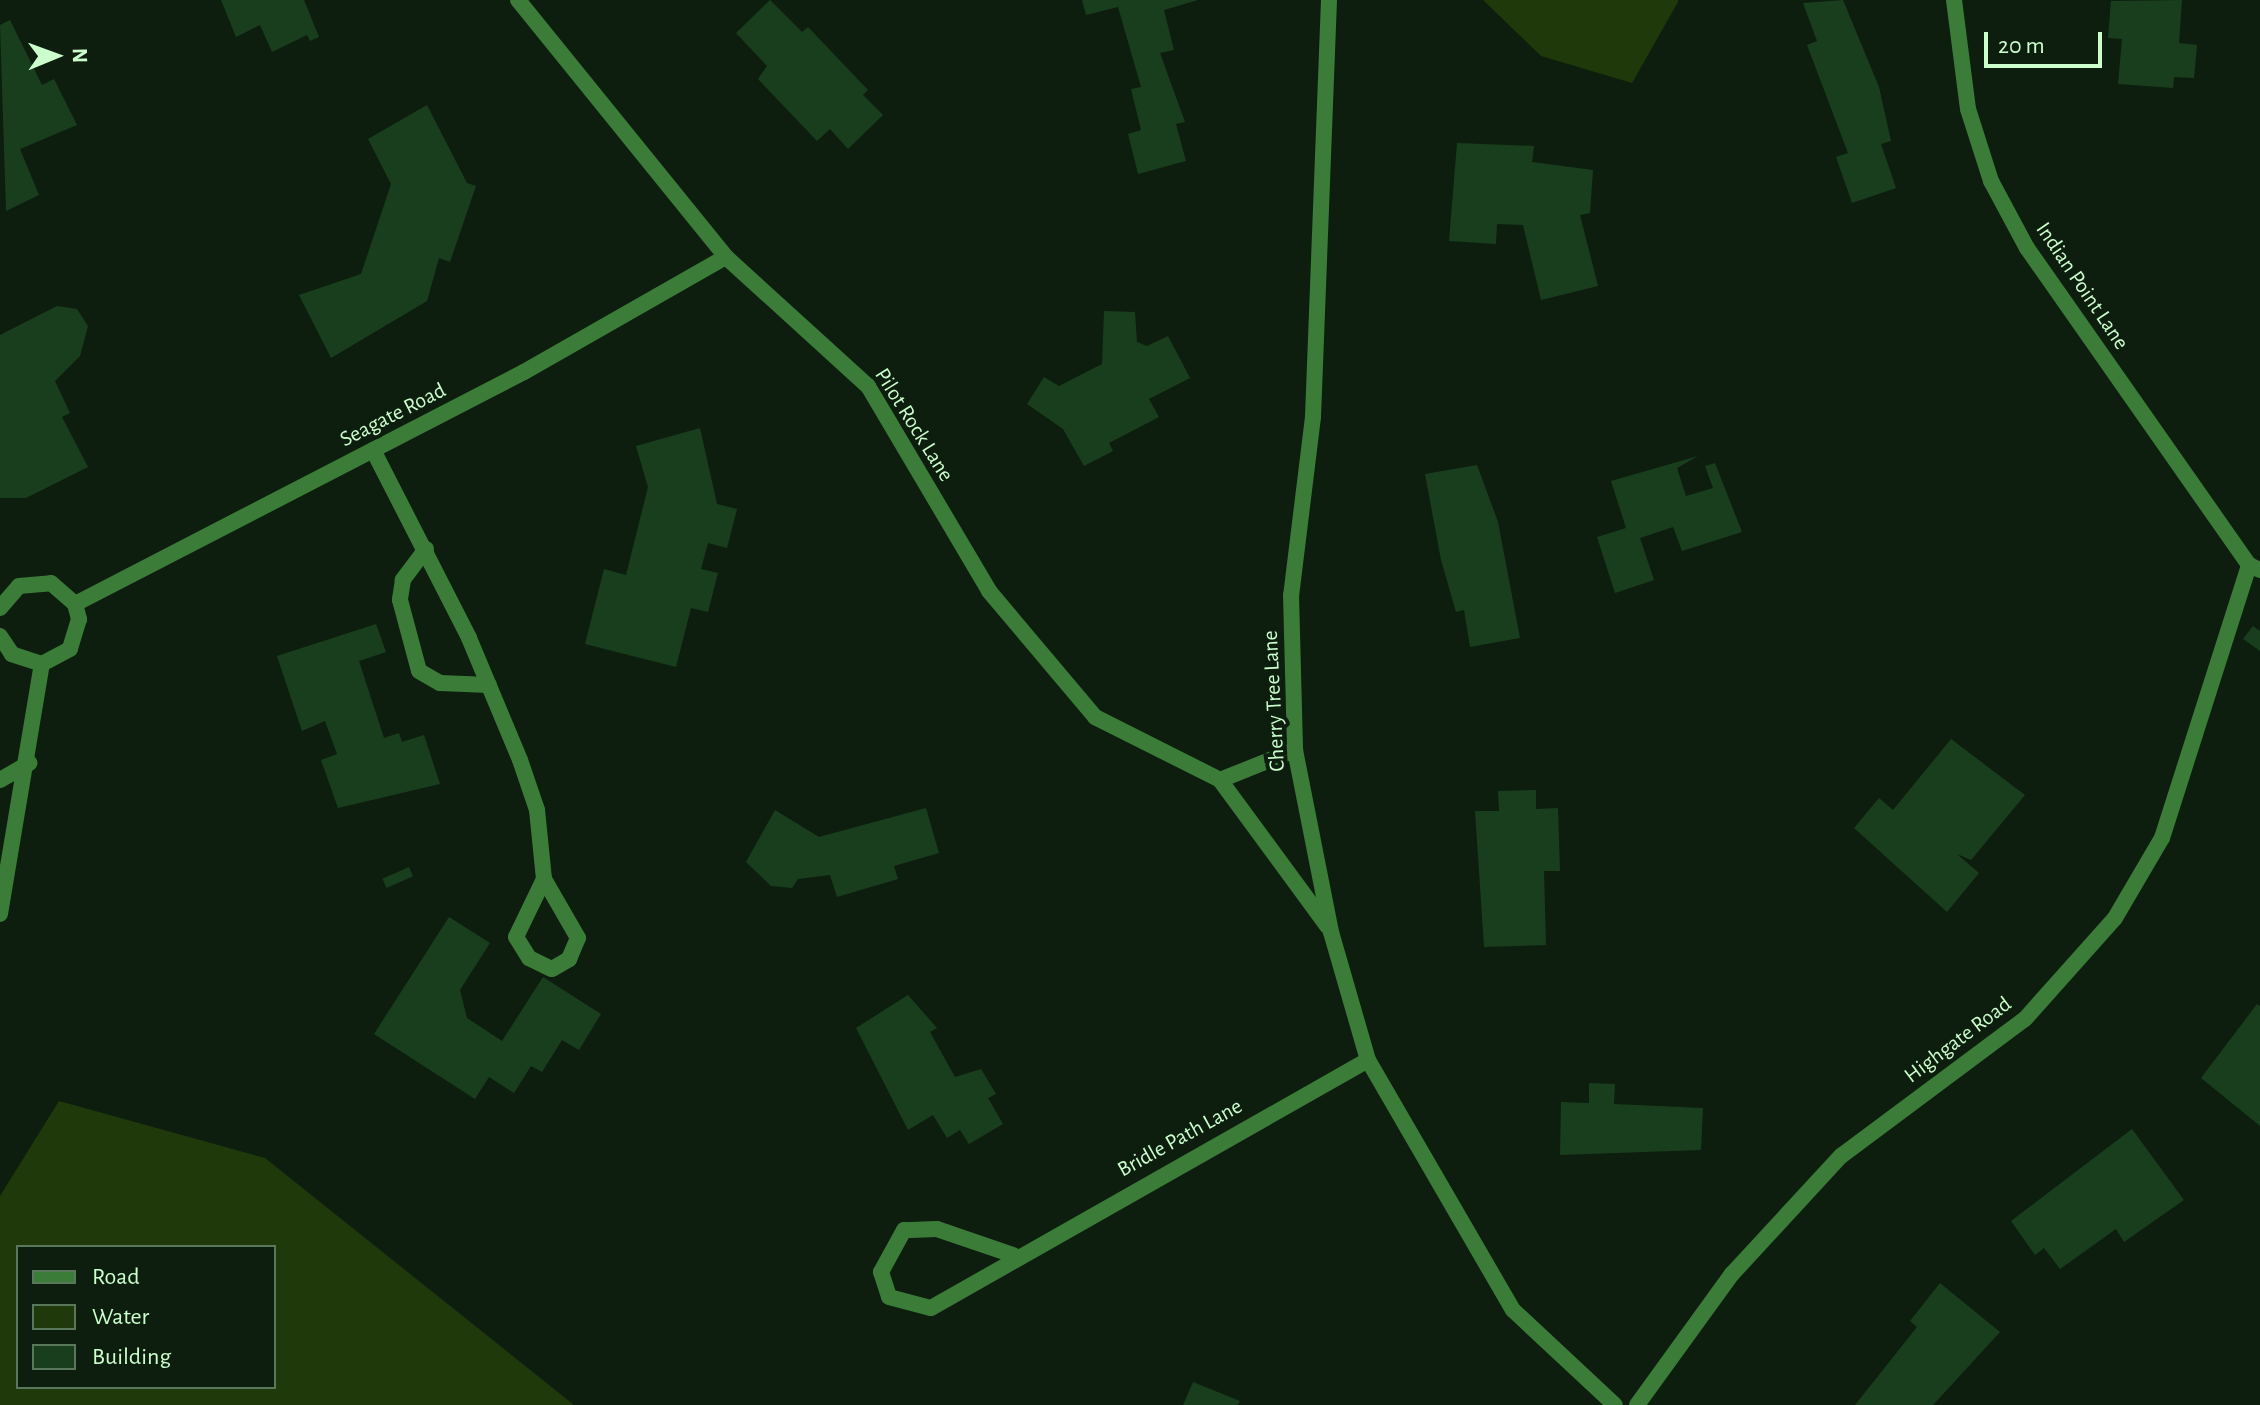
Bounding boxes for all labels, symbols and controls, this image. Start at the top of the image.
north arrow [16,16,96,96]
scale bar [1988,16,2106,66]
text: 20 m [1998,34,2045,58]
text: N [69,48,91,63]
street label: Indian Point Lane [2030,217,2134,355]
street label: Pilot Rock Lane [869,363,959,487]
street label: Seagate Road [336,377,450,453]
street label: Cherry Tree Lane [1257,630,1291,772]
street label: Highgate Road [1899,991,2017,1089]
street label: Bridle Path Lane [1113,1093,1247,1183]
legend [16,1245,276,1389]
text: Road [92,1265,140,1289]
text: Water [92,1305,149,1329]
text: Building [92,1345,171,1369]

